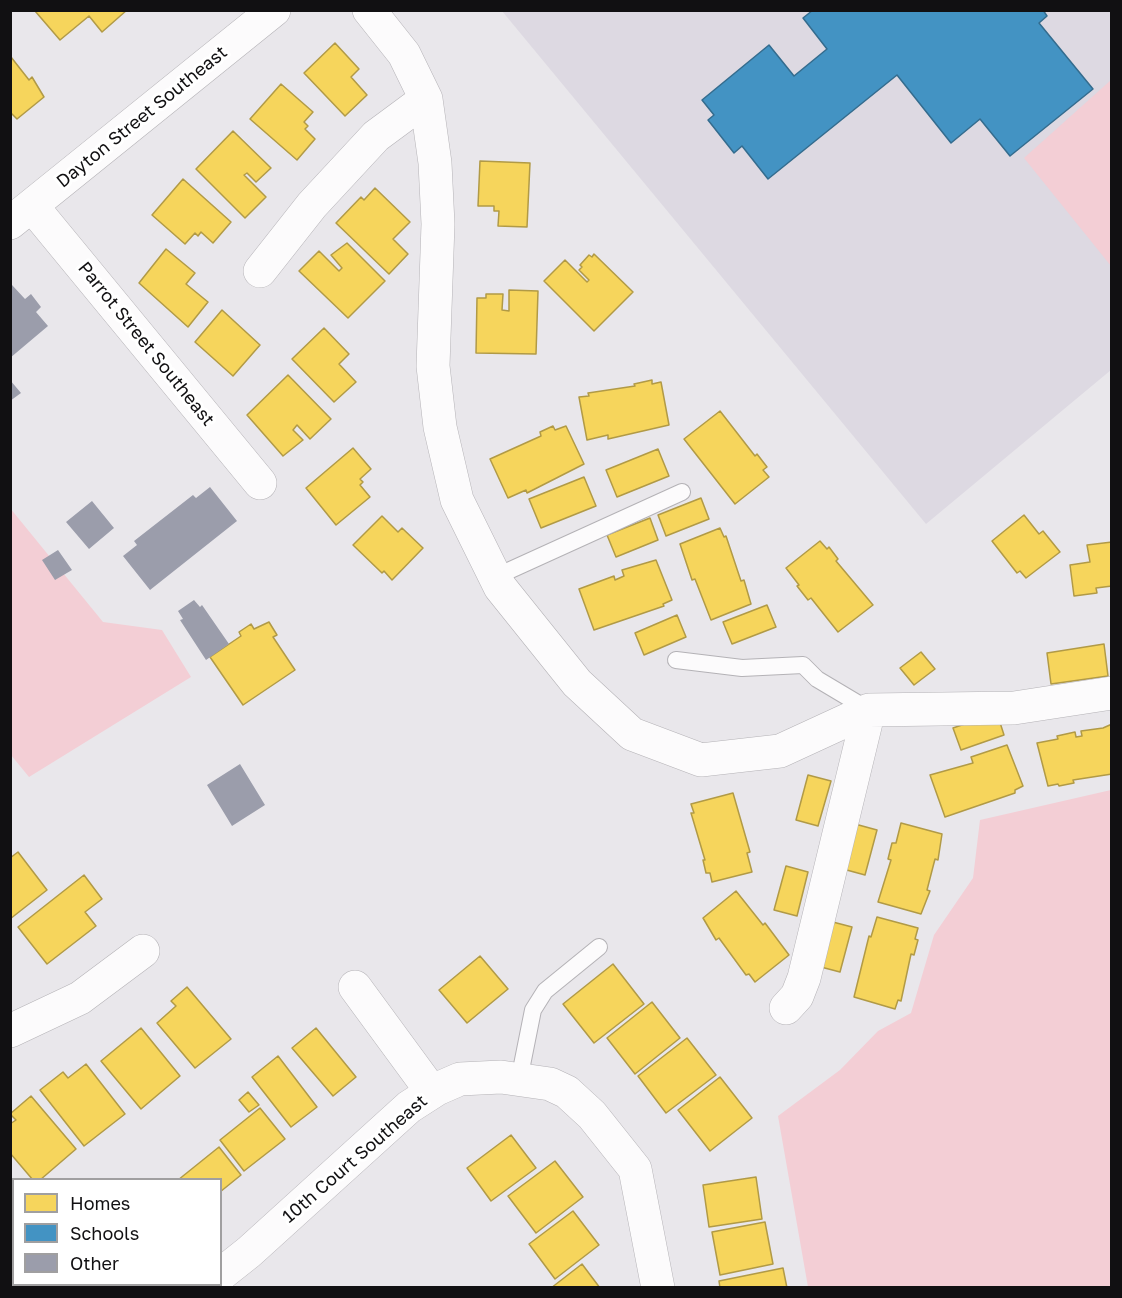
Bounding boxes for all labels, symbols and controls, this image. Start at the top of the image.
street label: Dayton Street Southeast [52,42,232,192]
street label: Parrot Street Southeast [73,258,219,430]
street label: 10th Court Southeast [278,1090,432,1228]
legend [12,1178,222,1286]
text: Homes [70,1192,130,1214]
text: Schools [70,1222,139,1244]
text: Other [70,1252,119,1274]

